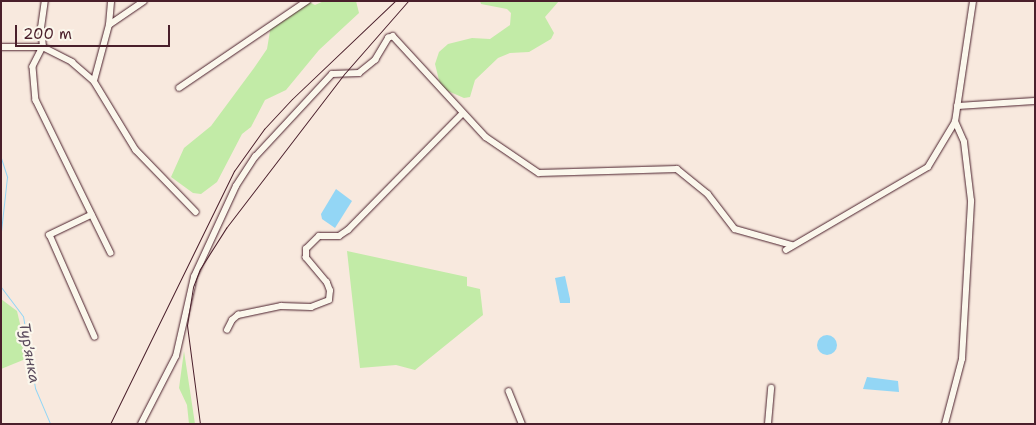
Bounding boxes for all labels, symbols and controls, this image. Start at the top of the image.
scale bar [18,15,172,47]
text: 200 m [23,24,72,44]
water label: Тур'янка [15,321,43,385]

